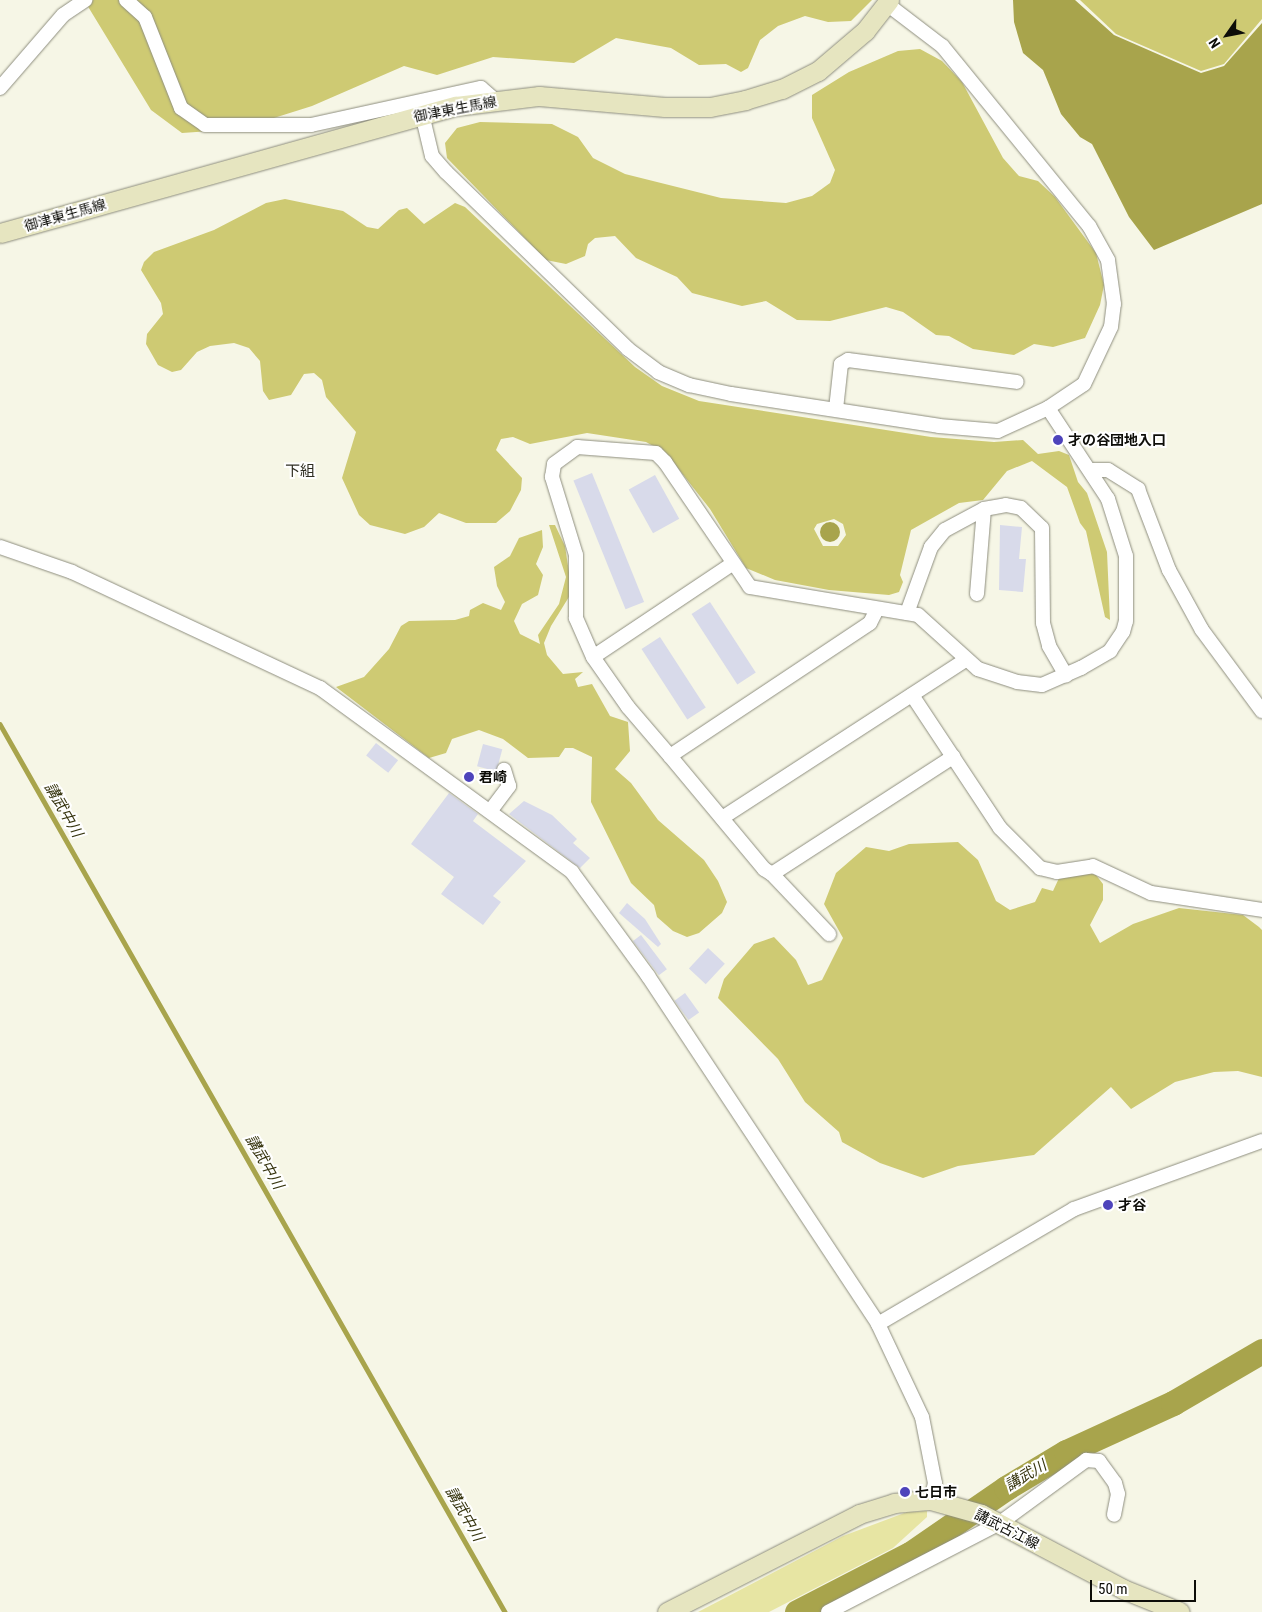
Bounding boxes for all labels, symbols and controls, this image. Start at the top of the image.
north arrow [1202,10,1252,60]
text: N [1205,35,1223,51]
street label: 御津東生馬線 [412,93,498,125]
street label: 御津東生馬線 [22,195,108,235]
place label: 才の谷団地入口 [1068,432,1166,448]
marker: 才の谷団地入口 [1052,434,1064,446]
district label: 下組 [285,463,315,481]
place label: 君崎 [479,769,507,785]
marker: 君崎 [463,771,475,783]
water label: 講武中川 [40,780,86,840]
water label: 講武中川 [241,1132,287,1192]
place label: 才谷 [1118,1197,1146,1213]
marker: 才谷 [1102,1199,1114,1211]
water label: 講武川 [1002,1457,1050,1495]
water label: 講武中川 [441,1484,487,1544]
place label: 七日市 [915,1484,957,1500]
marker: 七日市 [899,1486,911,1498]
street label: 講武古江線 [972,1506,1042,1552]
scale bar [1092,1570,1198,1602]
text: 50 m [1098,1580,1128,1598]

